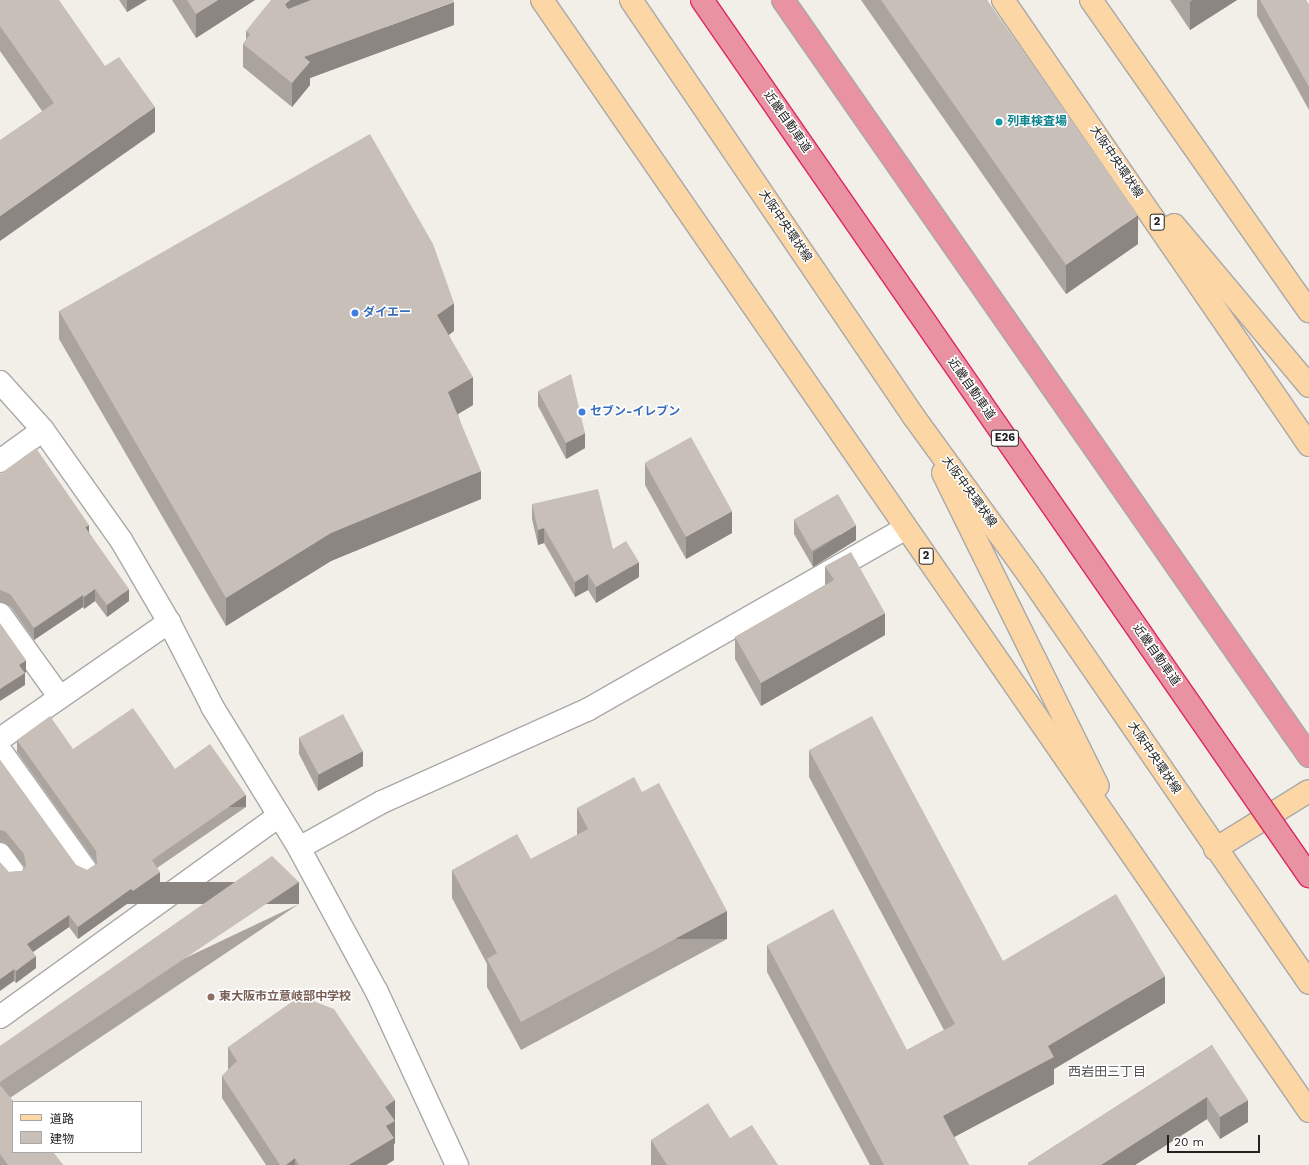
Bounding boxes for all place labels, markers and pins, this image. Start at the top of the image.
place label: 列車検査場 [1007,115,1067,129]
marker: 列車検査場 [994,117,1004,127]
place label: ダイエー [363,306,411,320]
marker: ダイエー [350,308,360,318]
place label: セブン-イレブン [590,405,680,419]
marker: セブン-イレブン [577,407,587,417]
place label: 東大阪市立意岐部中学校 [219,990,351,1004]
marker: 東大阪市立意岐部中学校 [206,992,216,1002]

